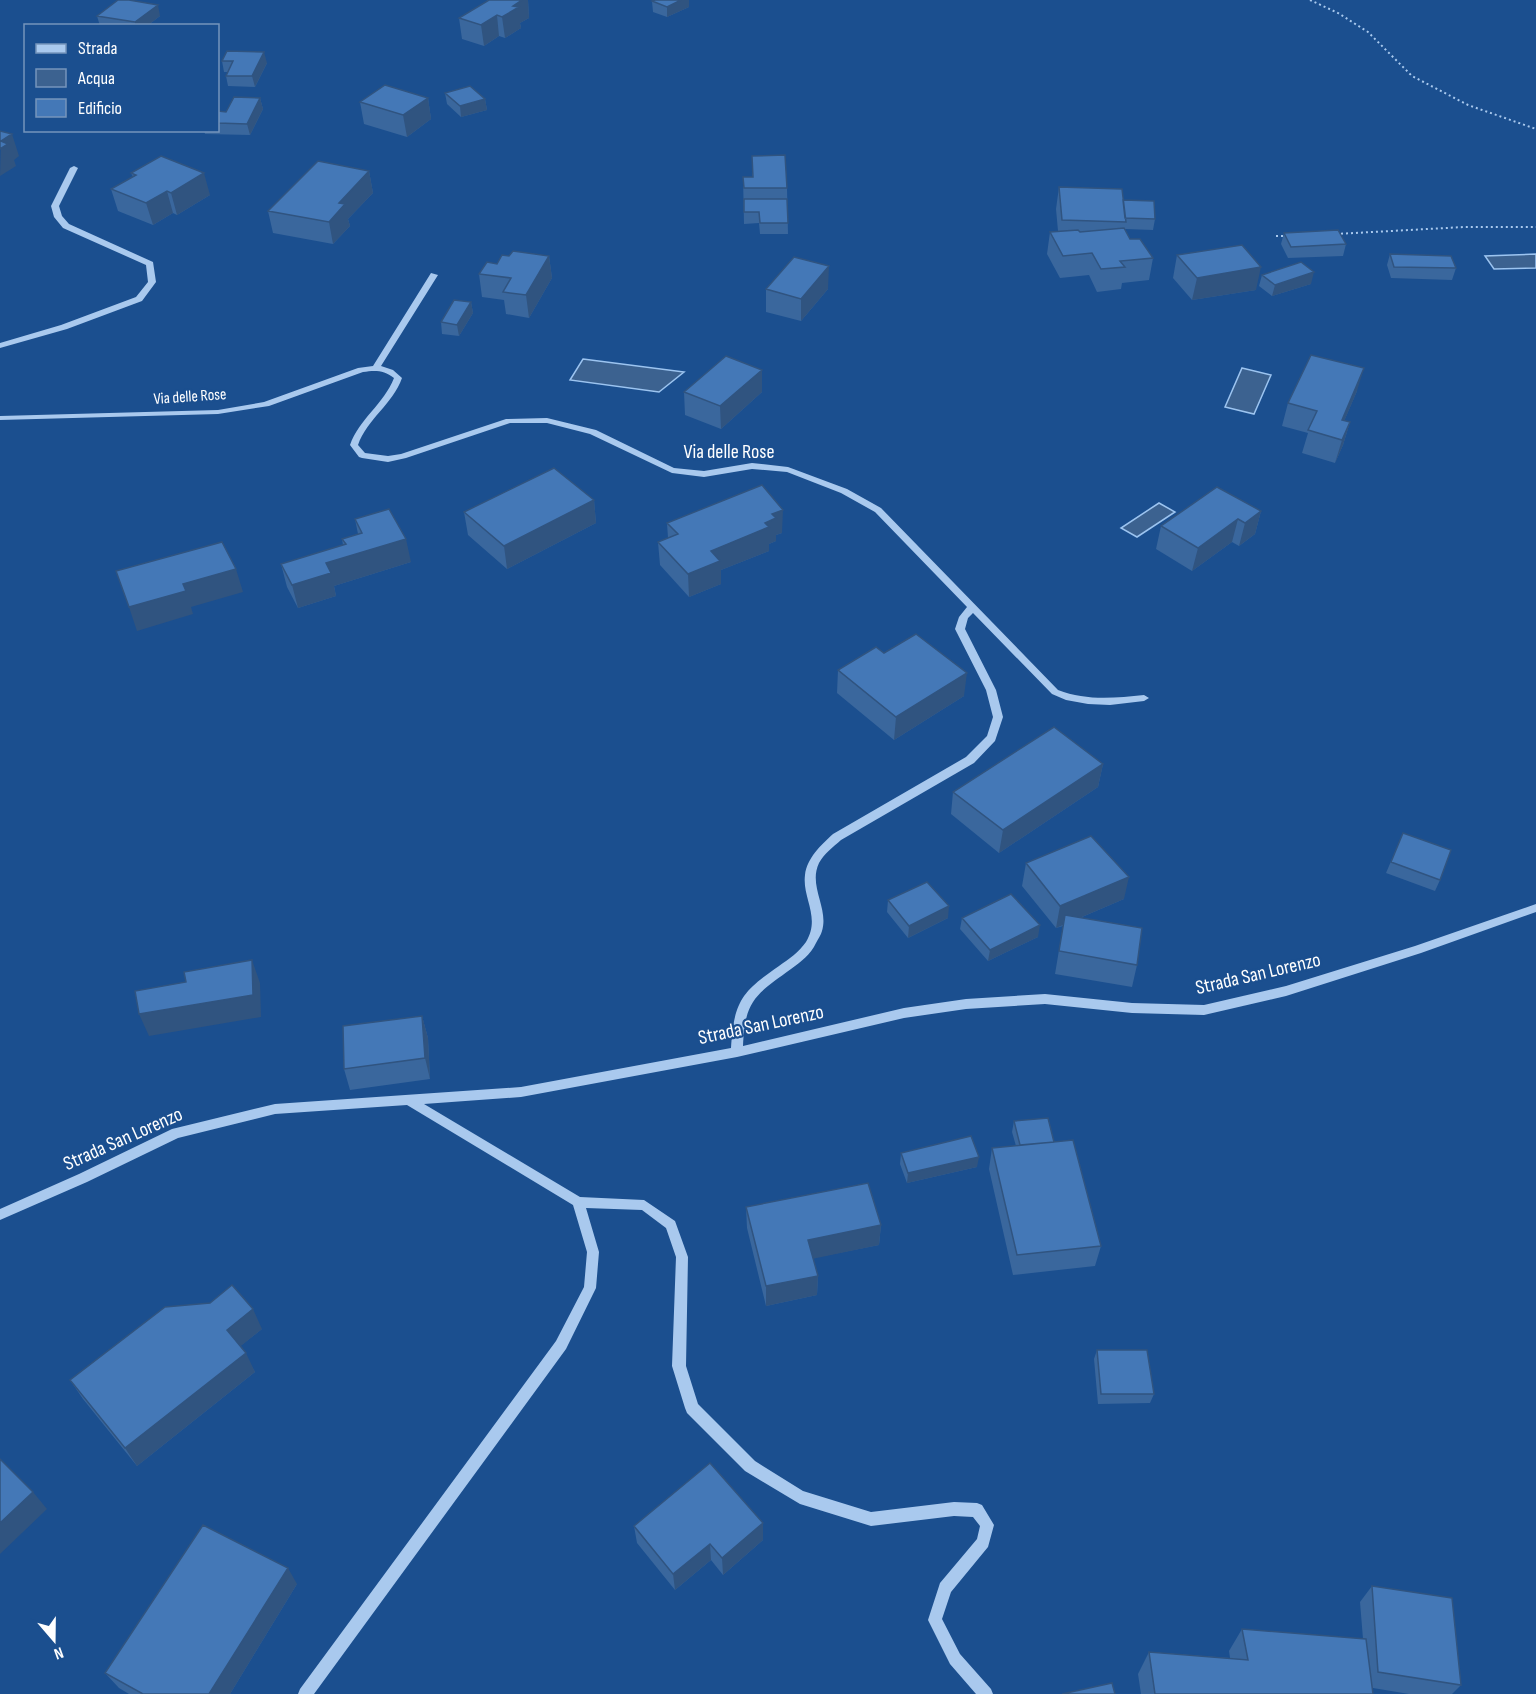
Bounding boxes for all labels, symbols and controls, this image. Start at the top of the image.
legend [24,24,219,132]
text: Strada [78,38,118,59]
text: Acqua [77,68,115,89]
text: Edificio [78,98,122,119]
street label: Via delle Rose [153,385,227,409]
street label: Via delle Rose [683,440,775,464]
street label: Strada San Lorenzo [1193,948,1323,1000]
street label: Strada San Lorenzo [696,1000,826,1050]
street label: Strada San Lorenzo [60,1102,186,1176]
north arrow [24,1610,84,1670]
text: N [51,1642,66,1663]

